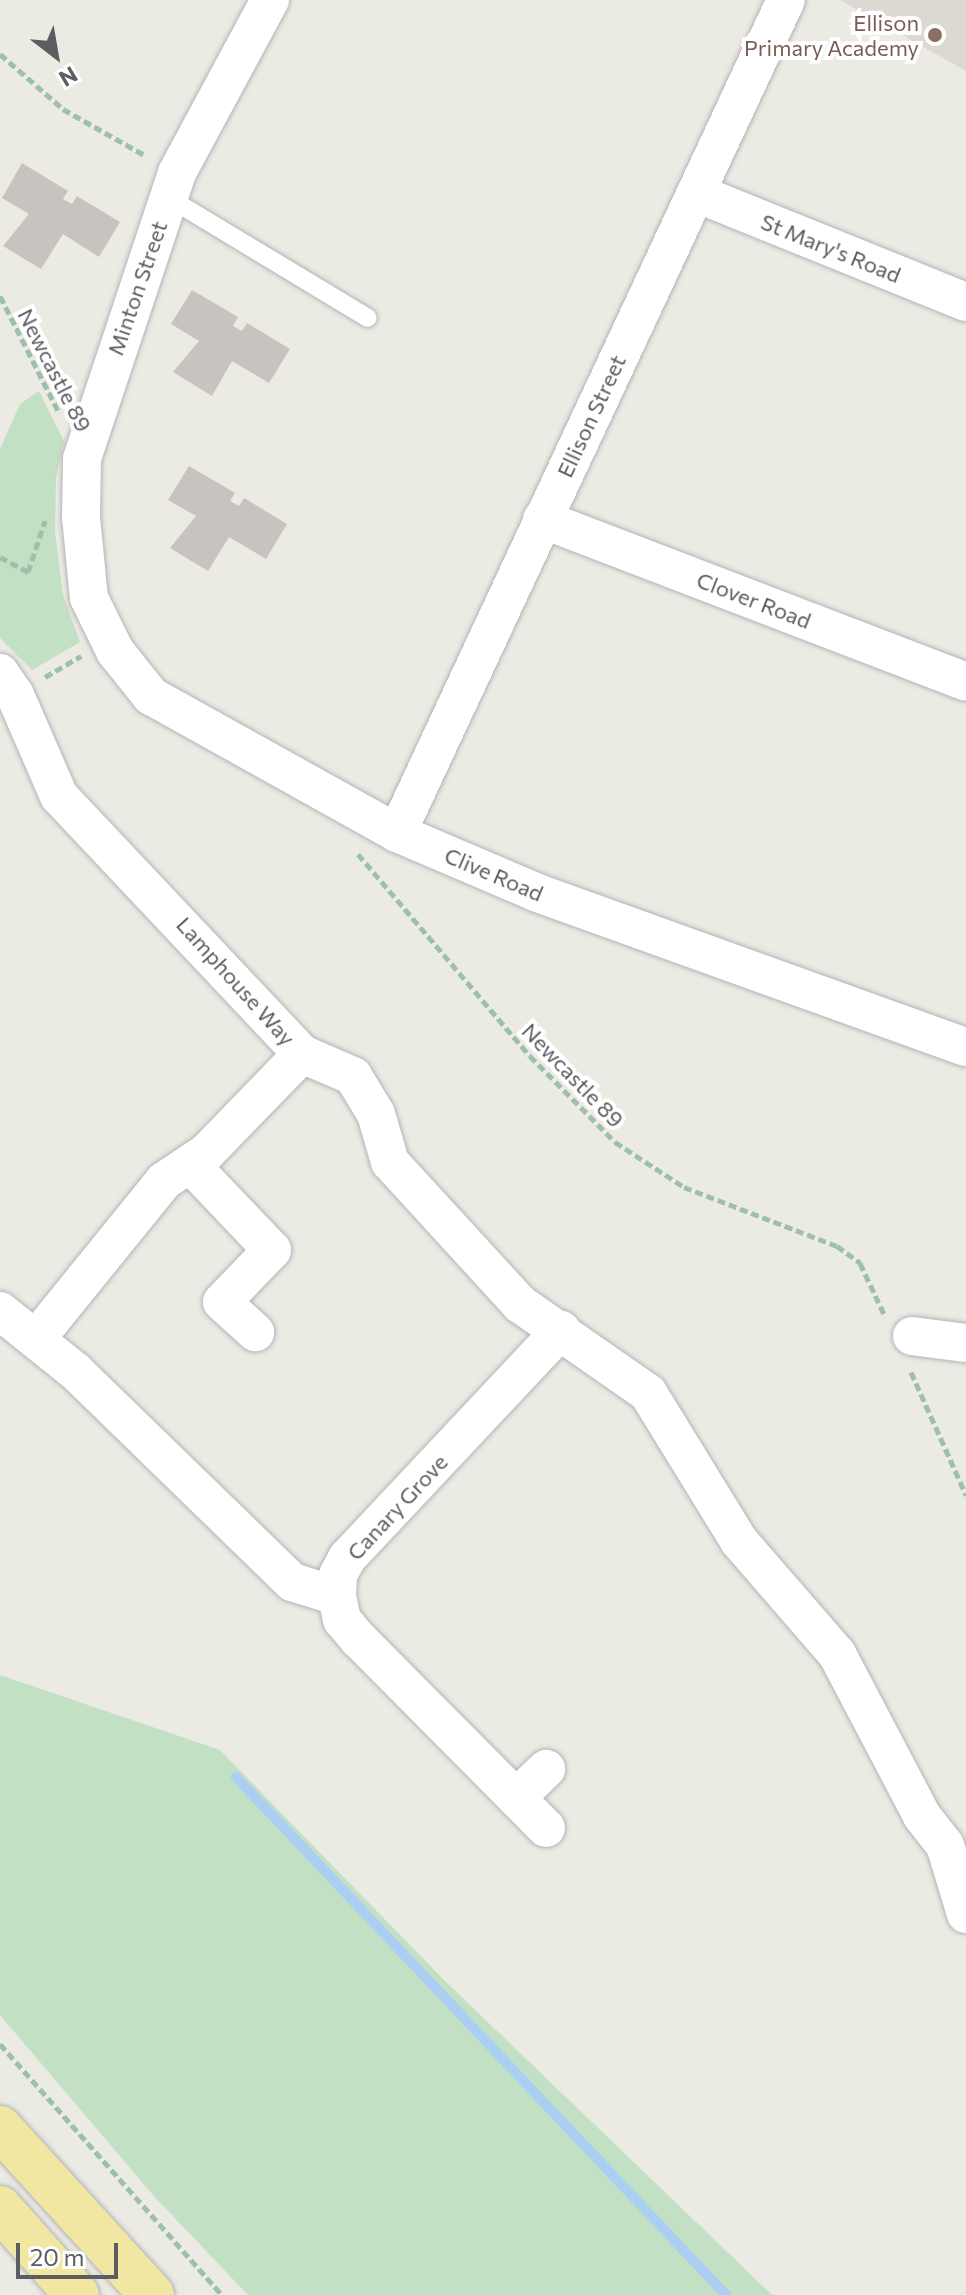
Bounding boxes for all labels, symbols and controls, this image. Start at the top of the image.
place label: Ellison Primary Academy [744,9,919,60]
north arrow [16,16,96,96]
marker: Ellison Primary Academy [926,26,944,44]
text: N [55,61,83,93]
street label: St Mary's Road [757,208,905,288]
street label: Minton Street [102,217,172,359]
street label: Newcastle 89 [13,304,97,436]
street label: Ellison Street [551,351,631,481]
street label: Clover Road [693,566,815,634]
street label: Clive Road [441,841,547,907]
street label: Lamphouse Way [171,911,301,1051]
street label: Newcastle 89 [517,1017,629,1133]
street label: Canary Grove [341,1449,453,1565]
scale bar [20,2227,122,2277]
text: 20 m [30,2242,84,2271]

